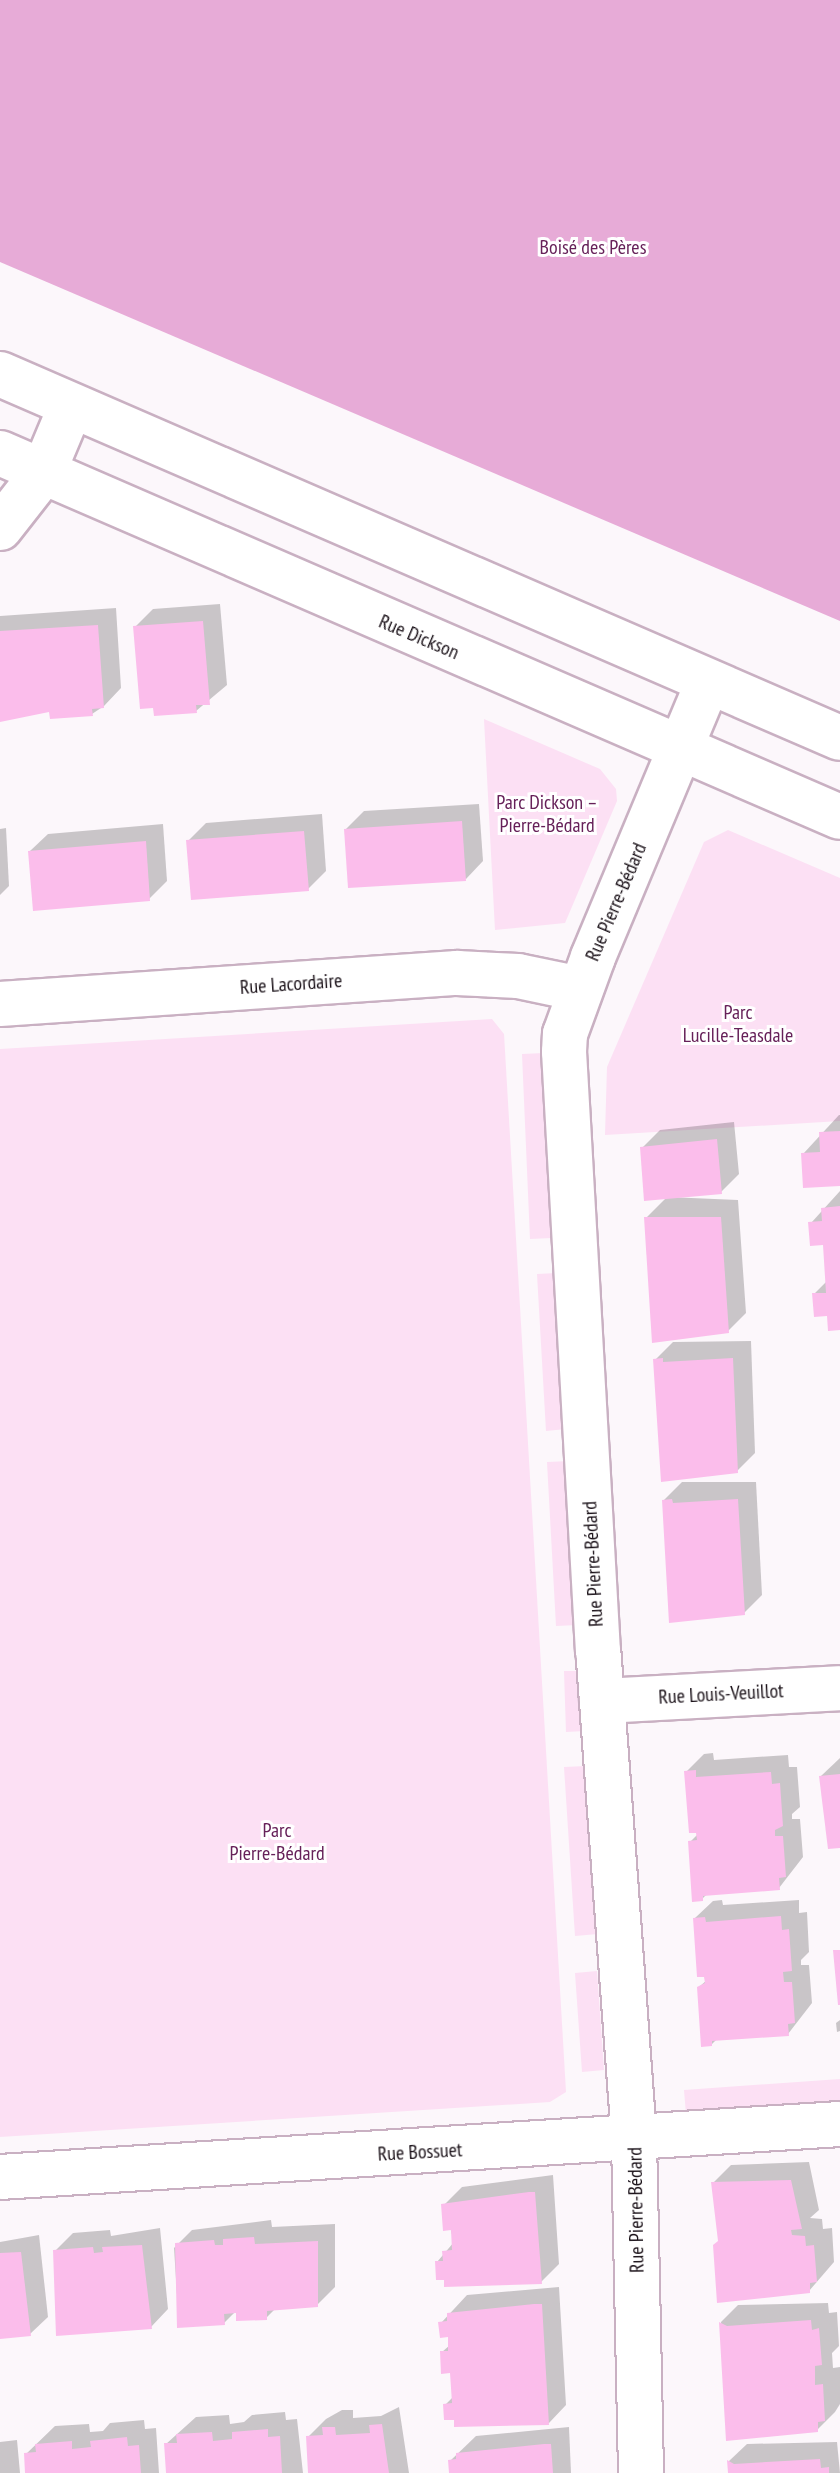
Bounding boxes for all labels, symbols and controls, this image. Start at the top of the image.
park label: Boisé des Pères [540,235,646,259]
street label: Rue Dickson [375,609,463,665]
park label: Parc Dickson – Pierre-Bédard [496,791,598,838]
street label: Rue Pierre-Bédard [580,839,652,965]
street label: Rue Lacordaire [239,968,343,1000]
park label: Parc Lucille-Teasdale [683,1001,793,1048]
street label: Rue Pierre-Bédard [578,1500,608,1628]
street label: Rue Louis-Veuillot [658,1679,784,1709]
park label: Parc Pierre-Bédard [229,1818,325,1865]
street label: Rue Bossuet [377,2138,463,2166]
street label: Rue Pierre-Bédard [623,2147,649,2273]

